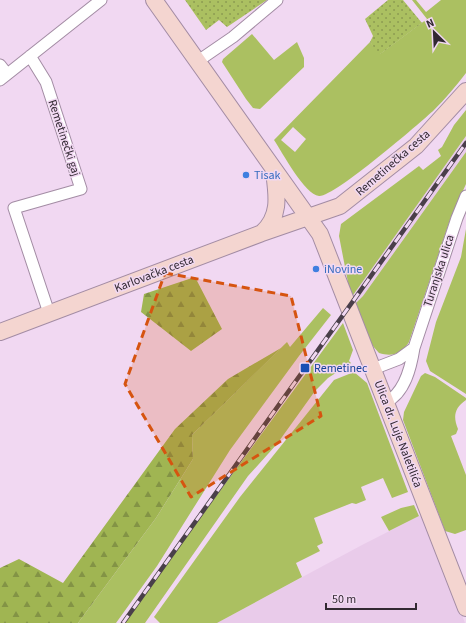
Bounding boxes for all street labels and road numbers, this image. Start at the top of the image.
street label: Remetinečki gaj [44,98,84,179]
street label: Remetinečka cesta [352,126,434,200]
street label: Turanjska ulica [419,233,459,309]
street label: Karlovačka cesta [112,251,196,297]
street label: Ulica dr. Luje Naletilića [370,378,426,490]

